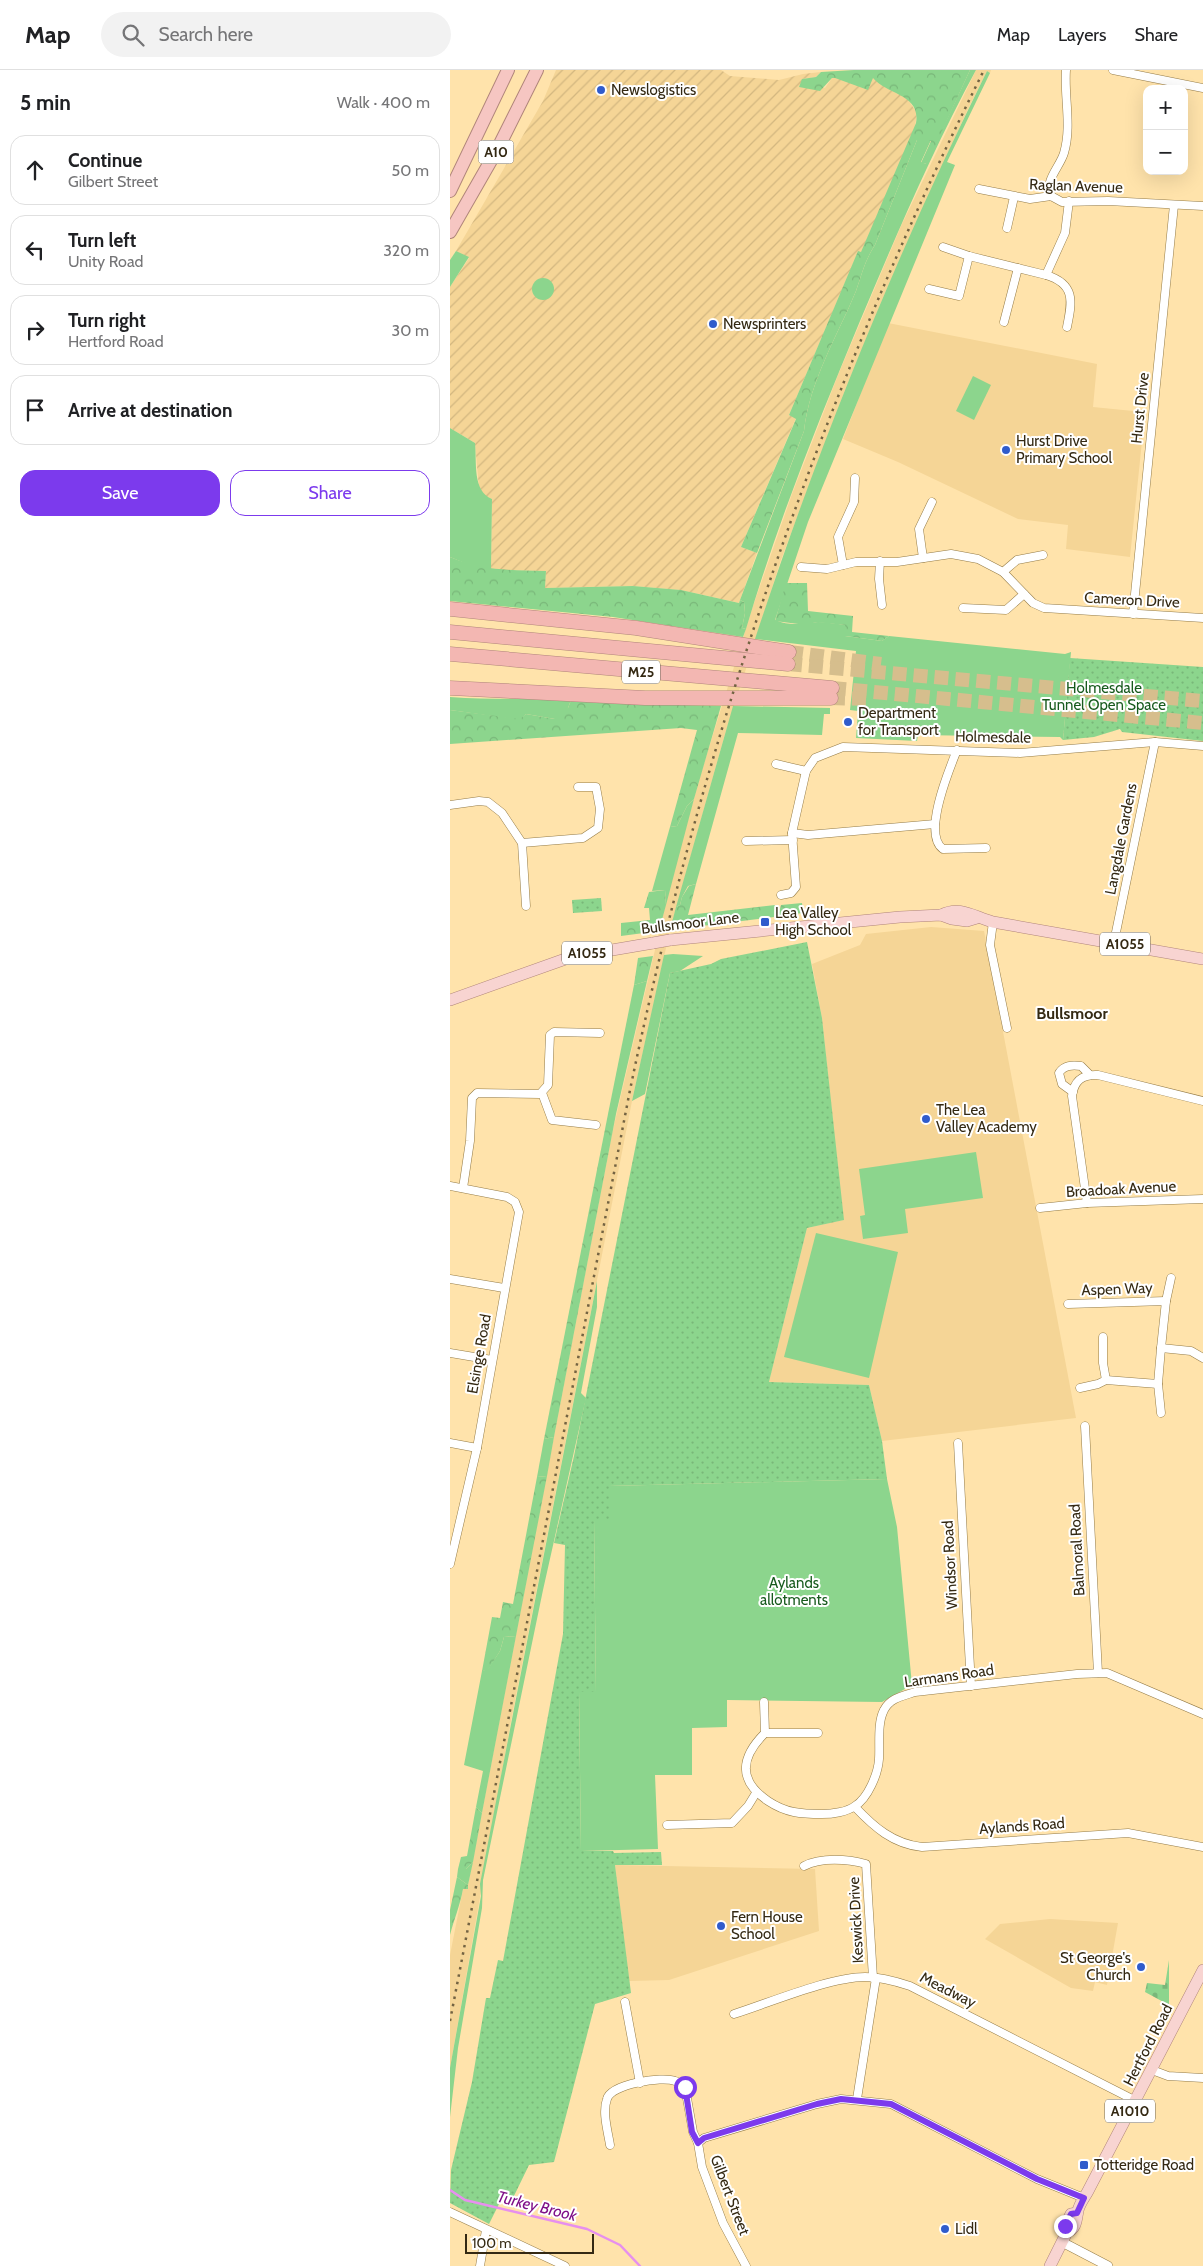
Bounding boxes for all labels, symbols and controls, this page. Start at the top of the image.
search box [101,12,451,57]
text: Map [25,20,71,49]
icon: search [119,21,147,49]
text: Search here [159,23,253,46]
text: Map [997,24,1030,46]
text: Layers [1058,24,1107,46]
text: Share [1135,24,1178,46]
place label: Newslogistics [611,81,696,99]
marker: Newslogistics [595,84,607,96]
map controls [1143,85,1188,175]
button: + [1143,85,1188,130]
text: 5 min [20,90,71,115]
text: Walk · 400 m [337,93,430,112]
button: − [1143,130,1188,175]
road number: A10 [478,140,514,164]
text: Continue [68,149,142,172]
icon: ahead [21,156,49,184]
text: 50 m [392,161,429,180]
text: Gilbert Street [68,172,158,191]
street label: Raglan Avenue [1029,175,1123,197]
text: Turn left [68,229,136,252]
icon: left [21,236,49,264]
text: 320 m [383,241,429,260]
text: Unity Road [68,252,143,271]
text: Turn right [68,309,146,332]
place label: Newsprinters [723,315,806,333]
icon: right [21,316,49,344]
marker: Newsprinters [707,318,719,330]
text: 30 m [392,321,429,340]
text: Hertford Road [68,332,164,351]
street label: Hurst Drive [1127,371,1153,444]
icon: arrive [21,396,49,424]
text: Arrive at destination [68,399,232,422]
place label: Hurst Drive Primary School [1016,432,1113,467]
marker: Hurst Drive Primary School [1000,444,1012,456]
button: Save [20,470,220,516]
button: Share [230,470,430,516]
street label: Cameron Drive [1084,589,1180,612]
road number: M25 [622,660,660,684]
park label: Holmesdale Tunnel Open Space [1042,679,1166,714]
place label: Department for Transport [858,704,939,739]
marker: Department for Transport [842,716,854,728]
street label: Holmesdale [955,727,1031,747]
street label: Langdale Gardens [1101,782,1141,896]
place label: Lea Valley High School [775,904,852,939]
street label: Bullsmoor Lane [640,908,740,938]
marker: Lea Valley High School [759,916,771,928]
road number: A1055 [1100,932,1150,956]
road number: A1055 [562,941,612,964]
district label: Bullsmoor [1036,1004,1108,1023]
place label: The Lea Valley Academy [936,1101,1037,1136]
marker: The Lea Valley Academy [920,1113,932,1125]
street label: Broadoak Avenue [1065,1177,1177,1201]
street label: Aspen Way [1081,1279,1153,1299]
street label: Elsinge Road [463,1313,495,1395]
street label: Balmoral Road [1066,1503,1088,1597]
street label: Windsor Road [939,1520,961,1610]
park label: Aylands allotments [760,1574,828,1609]
street label: Larmans Road [903,1661,995,1691]
street label: Aylands Road [979,1814,1065,1838]
street label: Keswick Drive [845,1876,867,1964]
place label: Fern House School [731,1908,803,1943]
marker: Fern House School [715,1920,727,1932]
place label: St George's Church [1060,1949,1131,1984]
marker: St George's Church [1135,1961,1147,1973]
street label: Meadway [917,1968,979,2012]
street label: Hertford Road [1120,2001,1176,2089]
route start [674,2076,697,2099]
road number: A1010 [1105,2100,1155,2122]
street label: Gilbert Street [706,2152,754,2238]
place label: Totteridge Road [1094,2156,1194,2174]
marker: Totteridge Road [1078,2159,1090,2171]
water label: Turkey Brook [495,2187,580,2225]
route end [1054,2215,1077,2238]
place label: Lidl [955,2220,978,2238]
marker: Lidl [939,2223,951,2235]
scale bar [465,2231,594,2254]
text: 100 m [472,2234,512,2252]

